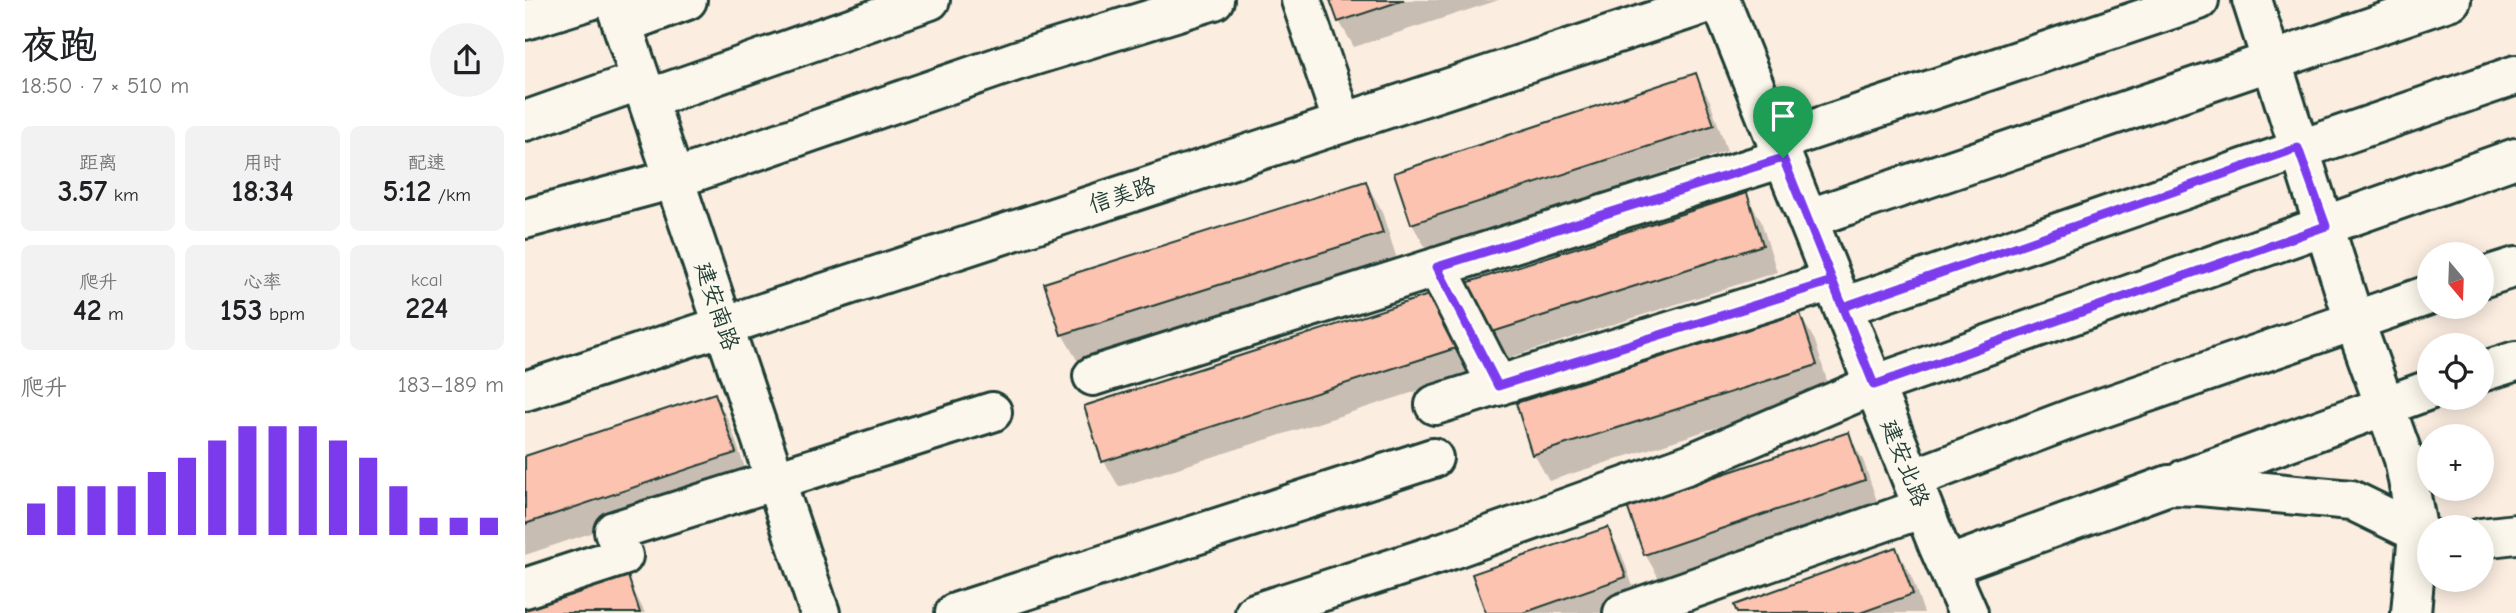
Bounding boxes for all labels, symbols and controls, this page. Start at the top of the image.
button: share [430,23,504,97]
text: 夜跑 [21,24,97,68]
text: 18:50 · 7 × 510 m [21,72,189,99]
pin [1753,86,1813,158]
icon: arrive [1764,97,1802,135]
text: 距离 [79,152,117,174]
text: 用时 [243,152,282,174]
text: 配速 [408,152,446,174]
street label: 信美路 [1085,171,1159,219]
text: 3.57 [58,174,107,209]
text: 18:34 [231,174,294,209]
text: 5:12 [383,174,431,209]
text: km [107,184,139,206]
text: /km [431,184,471,206]
north arrow [2417,242,2494,318]
map controls [2417,242,2494,592]
street label: 建安南路 [689,258,745,354]
text: kcal [411,269,443,291]
text: 爬升 [79,271,117,293]
text: 心率 [243,271,282,293]
text: 224 [405,291,448,326]
text: 42 [73,293,102,328]
text: 153 [220,293,263,328]
text: m [102,303,124,325]
text: bpm [263,303,305,325]
button: locate [2417,333,2494,410]
text: 183–189 m [398,371,504,398]
text: 爬升 [21,374,67,401]
street label: 建安北路 [1875,415,1935,511]
button: + [2417,424,2494,501]
button: − [2417,515,2494,592]

